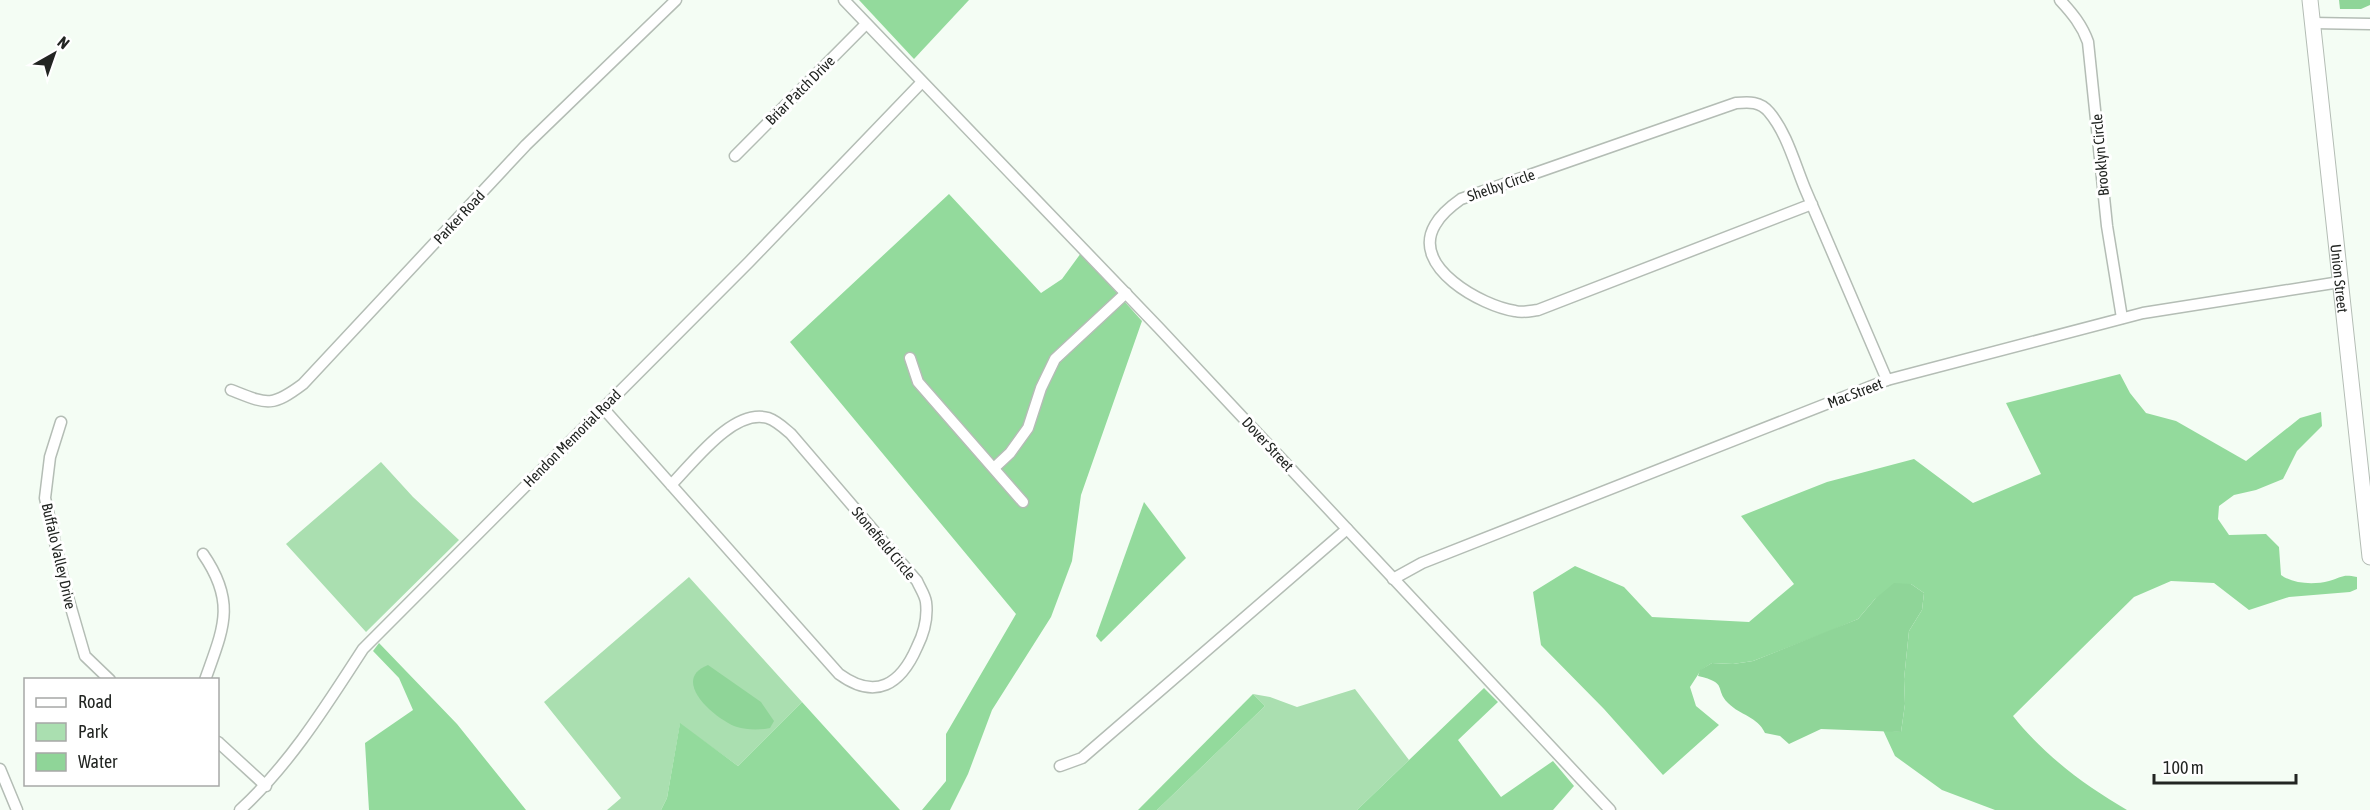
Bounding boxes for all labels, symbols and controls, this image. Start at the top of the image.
north arrow [24,24,84,84]
text: N [54,33,73,52]
street label: Briar Patch Drive [762,52,838,128]
street label: Brooklyn Circle [2088,113,2112,197]
street label: Shelby Circle [1465,165,1537,204]
street label: Parker Road [430,187,488,247]
street label: Union Street [2328,243,2352,314]
street label: Mac Street [1825,375,1885,411]
street label: Hendon Memorial Road [520,386,624,490]
street label: Dover Street [1239,414,1297,474]
street label: Buffalo Valley Drive [39,501,79,611]
street label: Stonefield Circle [849,503,919,583]
legend [24,678,219,786]
text: Road [78,691,112,712]
text: Park [78,721,108,742]
scale bar [2154,747,2296,785]
text: Water [78,751,118,772]
text: 100 m [2163,757,2204,778]

